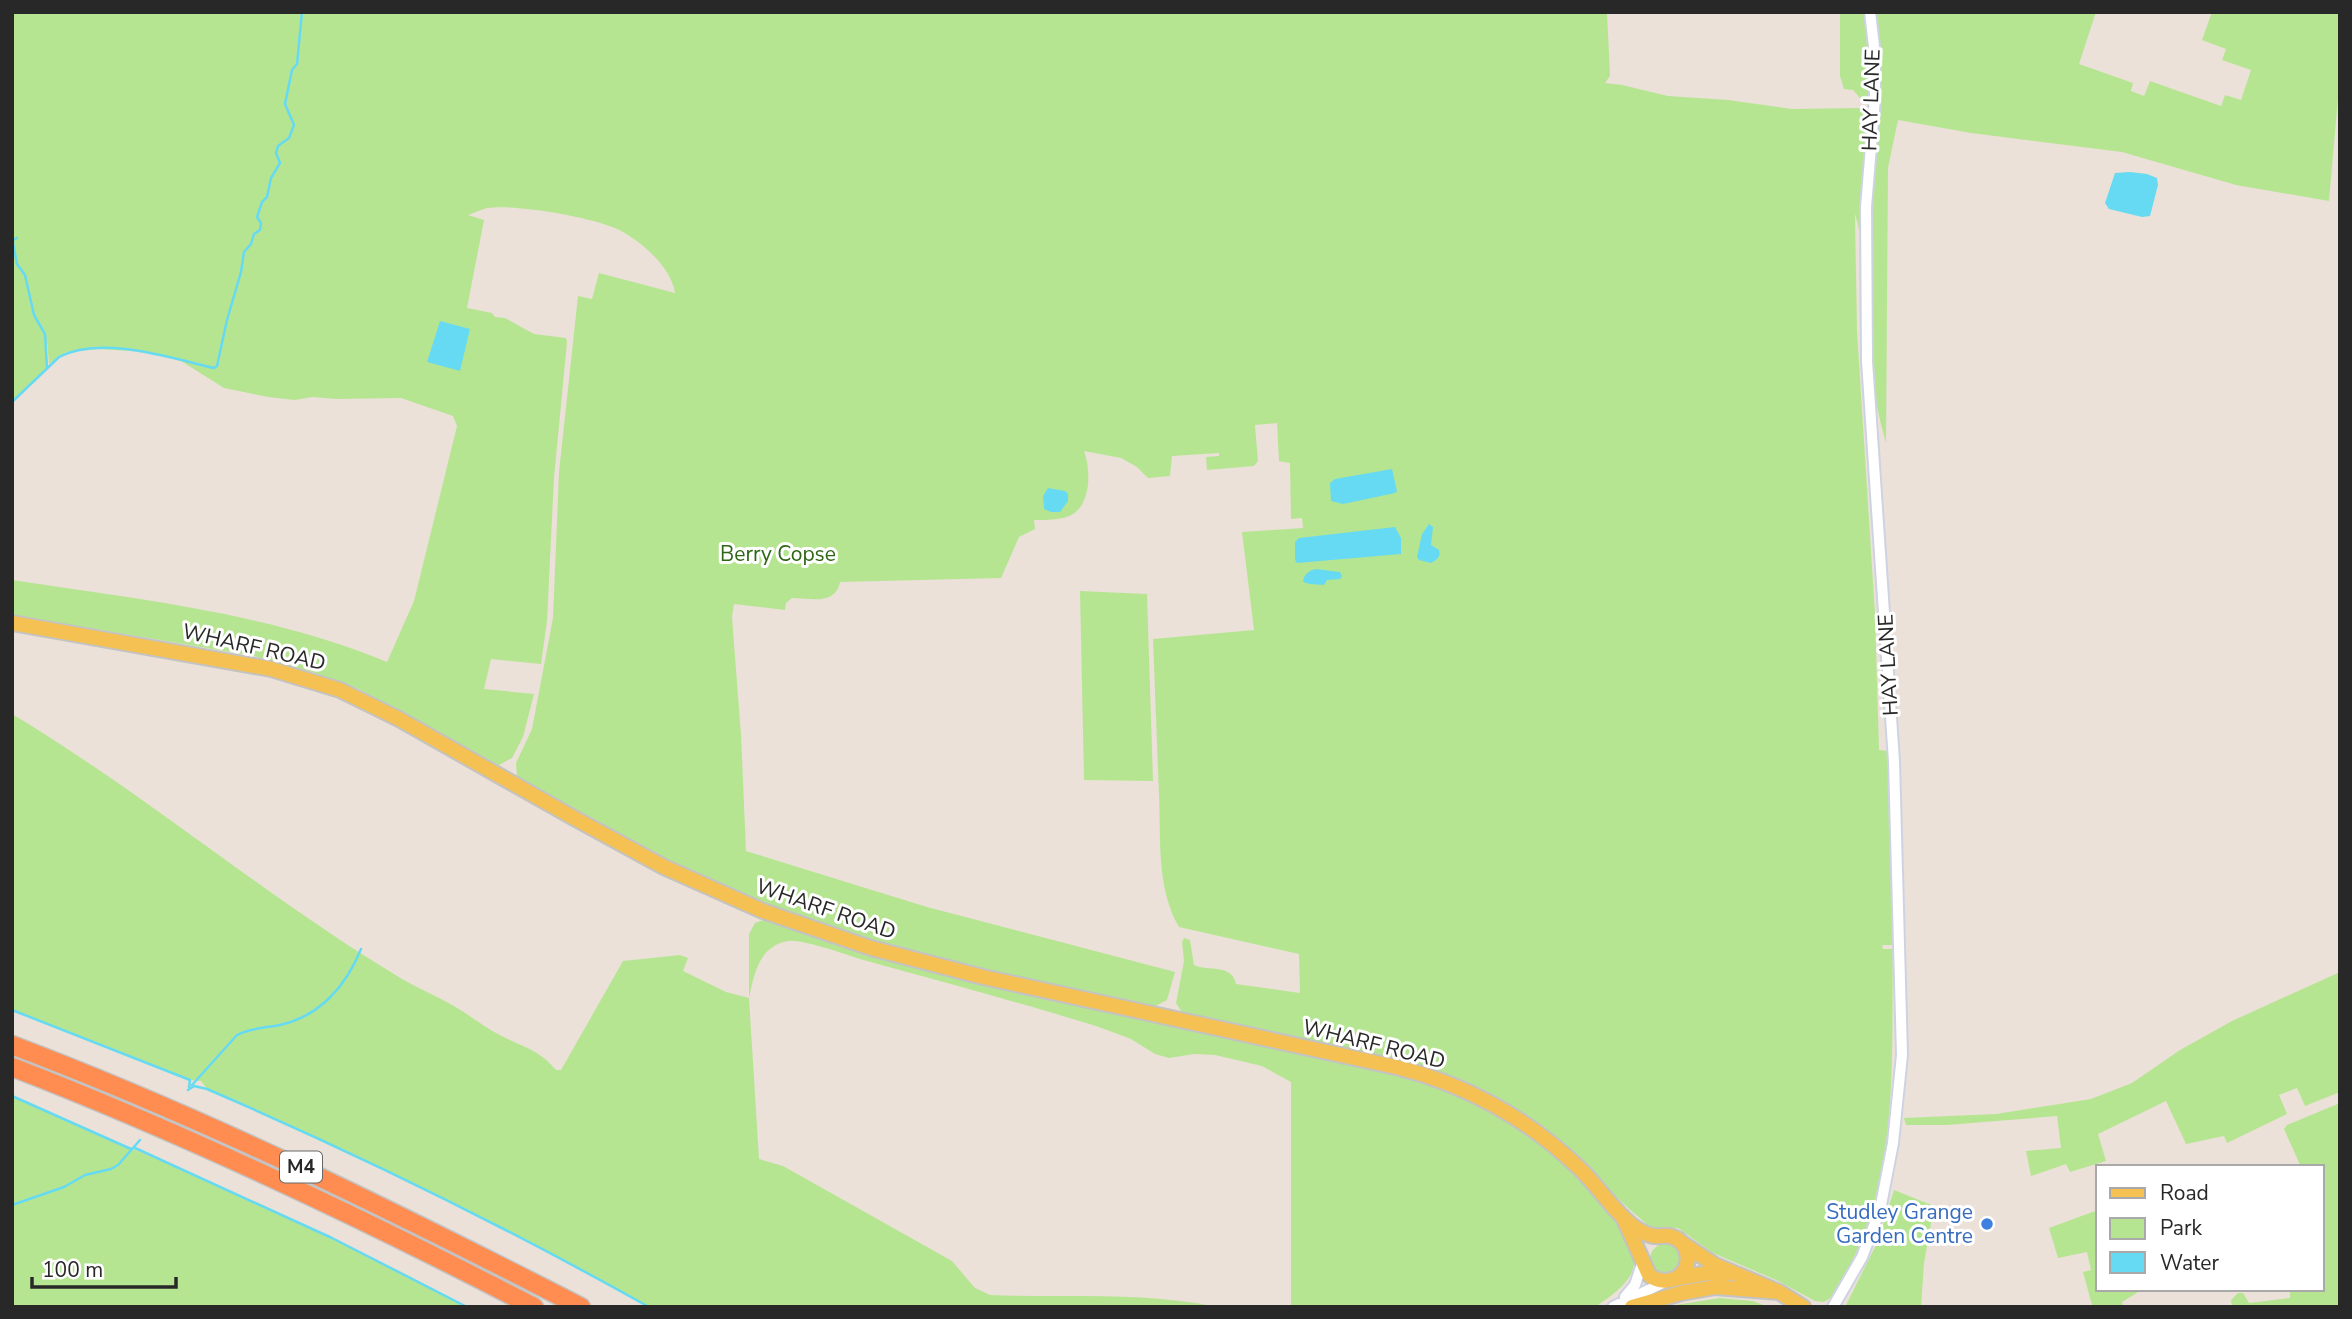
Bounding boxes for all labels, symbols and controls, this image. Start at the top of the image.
street label: HAY LANE [1855,49,1887,151]
park label: Berry Copse [720,540,836,568]
street label: HAY LANE [1871,613,1905,717]
street label: WHARF ROAD [180,617,328,677]
street label: WHARF ROAD [752,872,900,946]
street label: WHARF ROAD [1300,1013,1448,1075]
road number: M4 [280,1152,322,1182]
legend [2096,1165,2324,1291]
text: Road [2160,1179,2209,1207]
place label: Studley Grange Garden Centre [1826,1198,1973,1250]
text: Park [2160,1214,2202,1242]
marker: Studley Grange Garden Centre [1979,1216,1995,1232]
scale bar [32,1246,175,1290]
text: Water [2160,1249,2219,1277]
text: 100 m [42,1256,103,1284]

